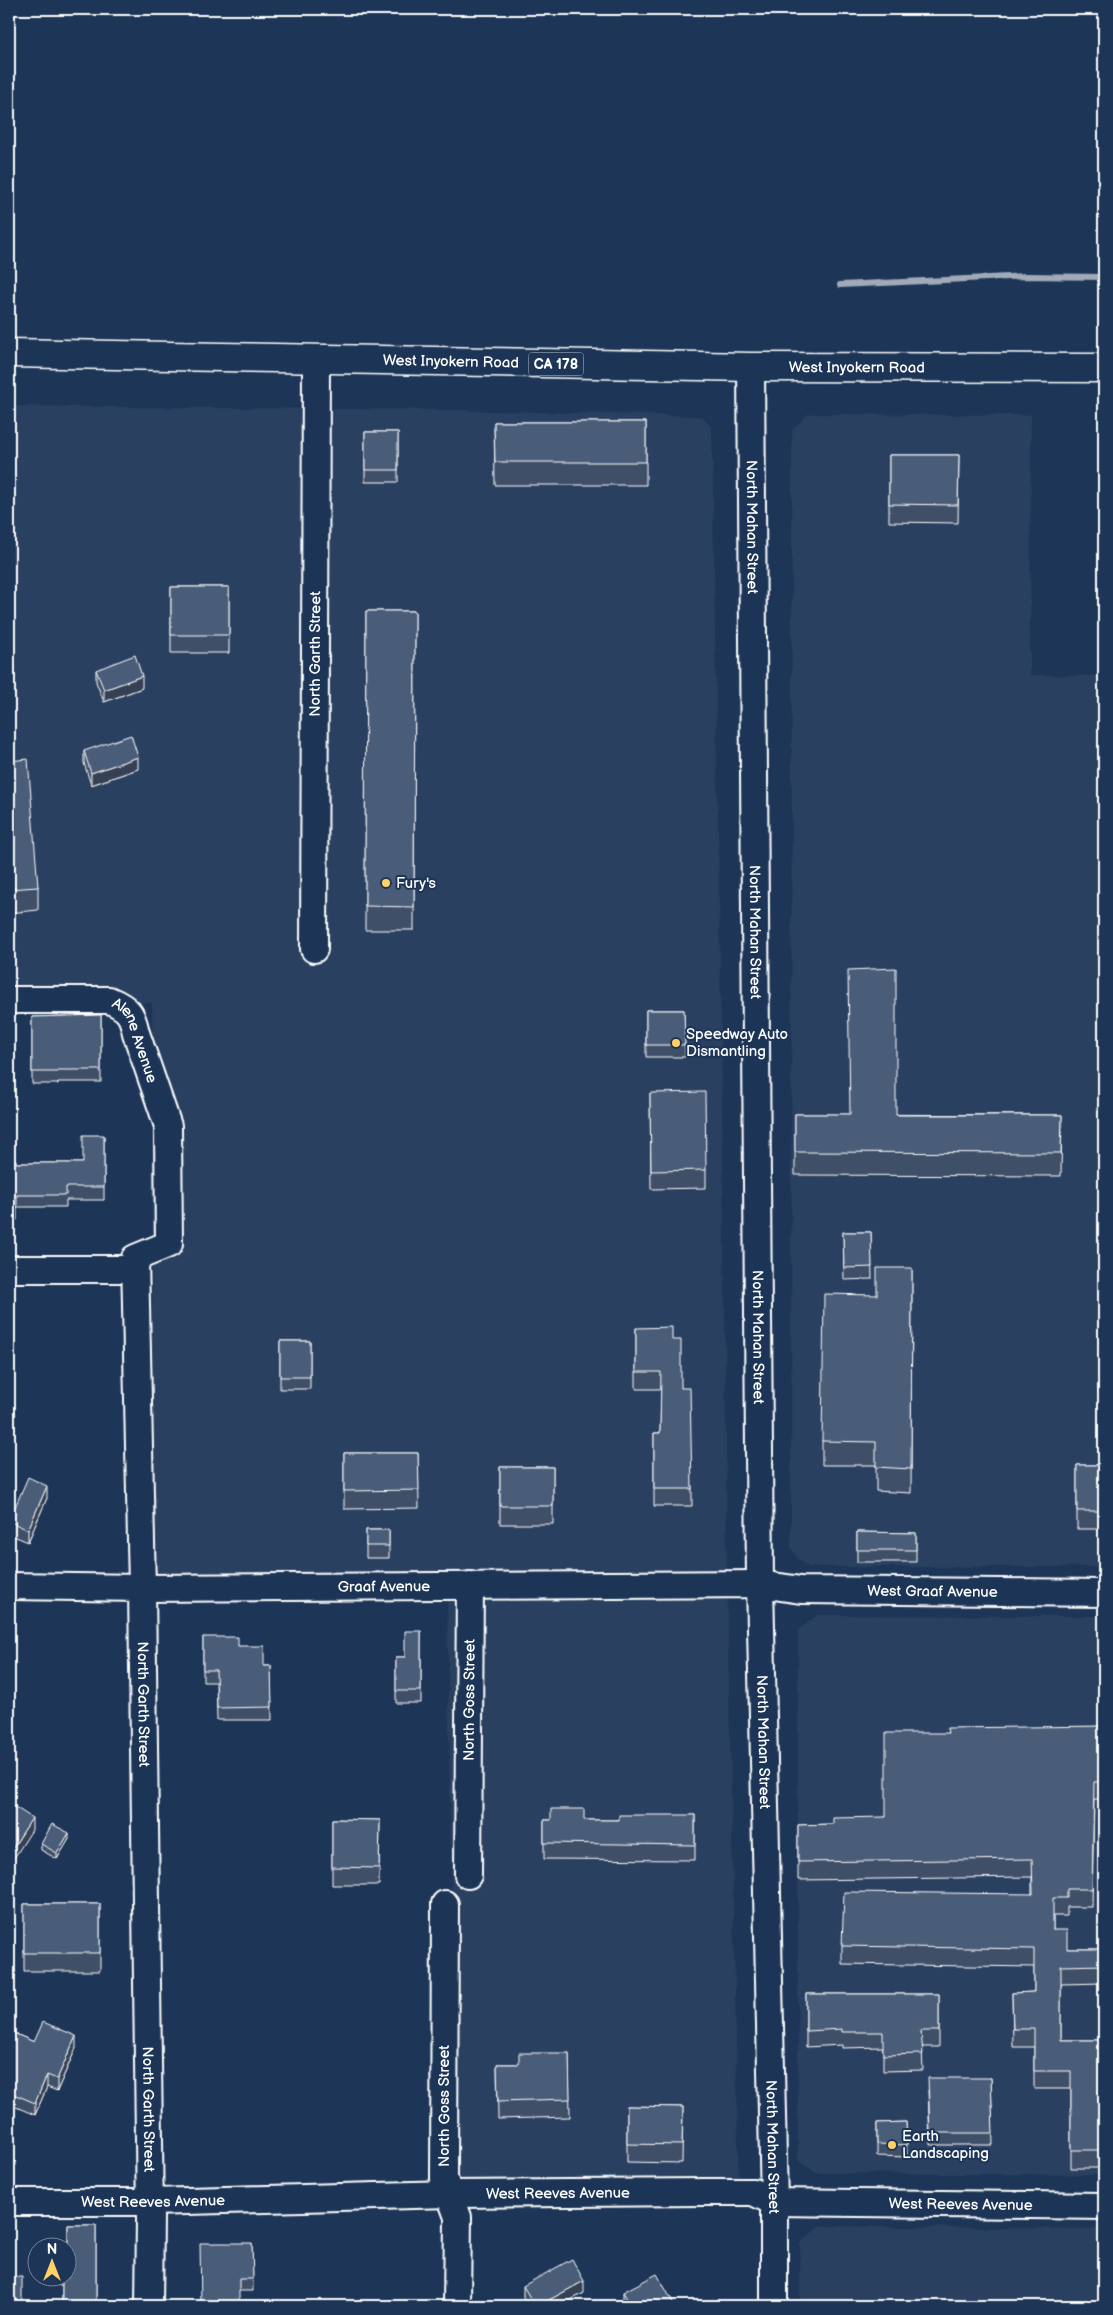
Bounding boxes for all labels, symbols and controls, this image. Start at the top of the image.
street label: West Inyokern Road [383,351,519,373]
road number: CA 178 [528,352,584,376]
street label: West Inyokern Road [789,358,925,377]
street label: North Mahan Street [742,460,762,595]
street label: North Garth Street [306,591,325,717]
street label: North Mahan Street [745,865,765,999]
place label: Fury's [396,874,436,893]
marker: Fury's [380,877,392,889]
street label: Alene Avenue [109,994,162,1086]
place label: Speedway Auto Dismantling [686,1025,788,1061]
marker: Speedway Auto Dismantling [670,1037,682,1049]
street label: North Mahan Street [748,1270,768,1404]
street label: Graaf Avenue [338,1577,430,1597]
street label: West Graaf Avenue [867,1582,998,1602]
street label: North Goss Street [460,1639,480,1761]
street label: North Garth Street [133,1641,153,1768]
street label: North Mahan Street [752,1675,774,1810]
street label: North Goss Street [435,2045,454,2167]
street label: North Garth Street [138,2046,158,2173]
street label: North Mahan Street [761,2080,783,2214]
place label: Earth Landscaping [902,2127,989,2163]
marker: Earth Landscaping [886,2139,898,2151]
street label: West Reeves Avenue [486,2184,630,2204]
street label: West Reeves Avenue [81,2191,225,2212]
street label: West Reeves Avenue [888,2194,1033,2215]
north arrow [28,2238,78,2288]
text: N [47,2241,57,2258]

